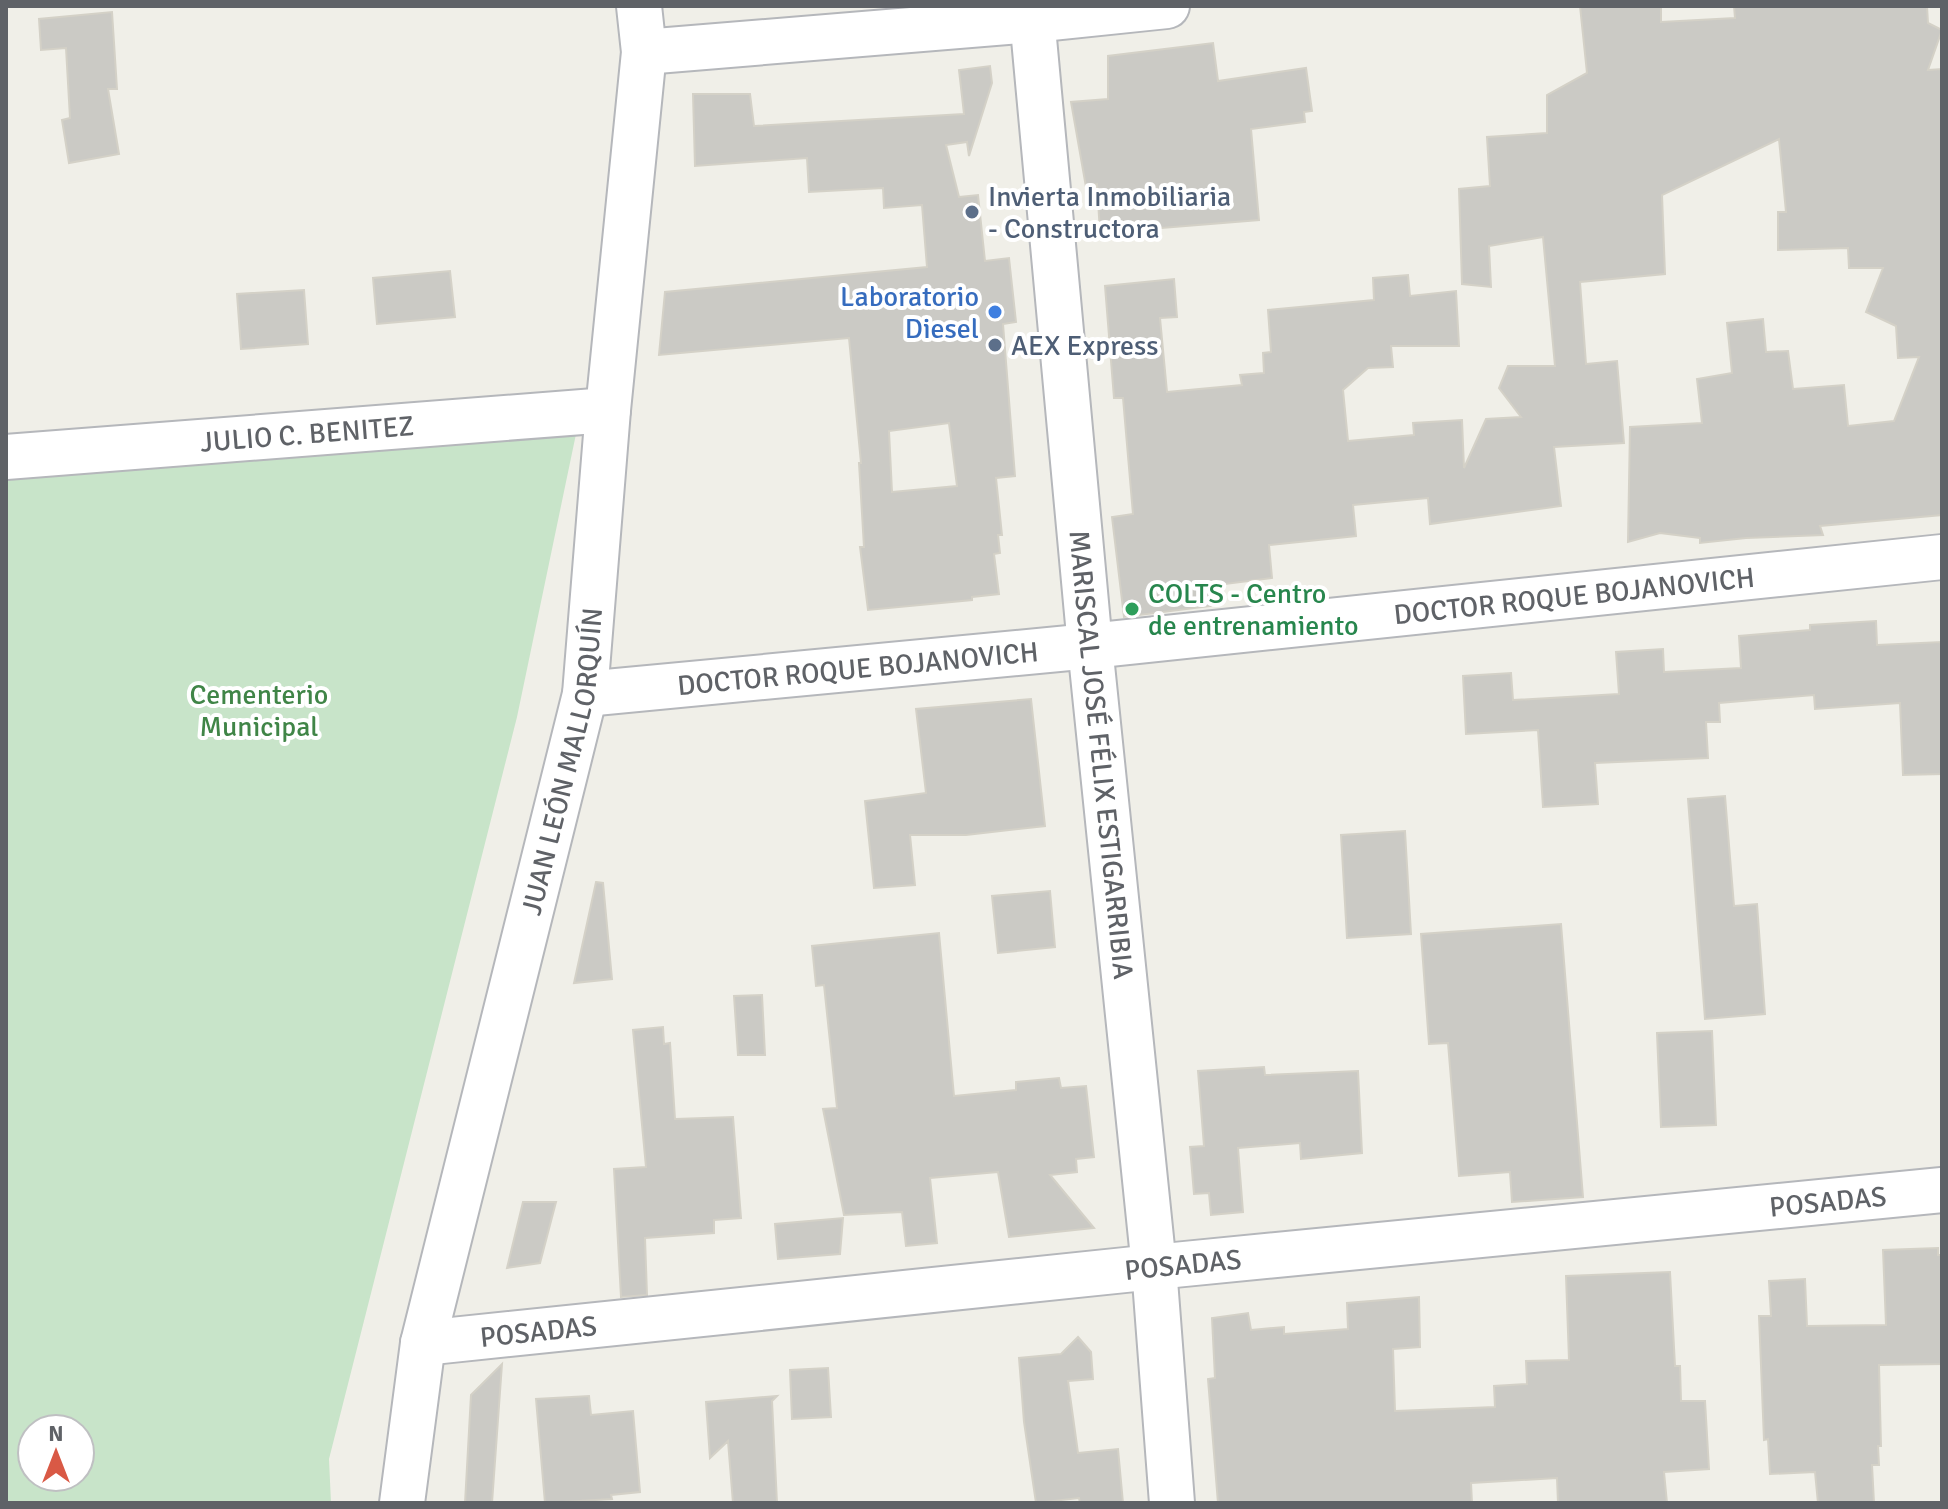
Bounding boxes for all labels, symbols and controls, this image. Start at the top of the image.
place label: Invierta Inmobiliaria - Constructora [988,180,1231,246]
marker: Invierta Inmobiliaria - Constructora [963,203,981,221]
place label: Laboratorio Diesel [840,280,979,346]
marker: Laboratorio Diesel [986,303,1004,321]
place label: AEX Express [1011,329,1158,363]
marker: AEX Express [986,336,1004,354]
street label: JULIO C. BENITEZ [199,409,415,460]
street label: MARISCAL JOSÉ FÉLIX ESTIGARRIBIA [1061,529,1140,981]
street label: DOCTOR ROQUE BOJANOVICH [1392,561,1756,632]
place label: COLTS - Centro de entrenamiento [1148,577,1359,643]
marker: COLTS - Centro de entrenamiento [1123,600,1141,618]
street label: JUAN LEÓN MALLORQUÍN [514,606,610,919]
street label: DOCTOR ROQUE BOJANOVICH [676,635,1040,703]
park label: Cementerio Municipal [190,678,328,744]
street label: POSADAS [1768,1180,1888,1225]
street label: POSADAS [1123,1243,1243,1288]
street label: POSADAS [478,1309,599,1355]
north arrow [16,1413,96,1493]
text: N [48,1420,64,1447]

